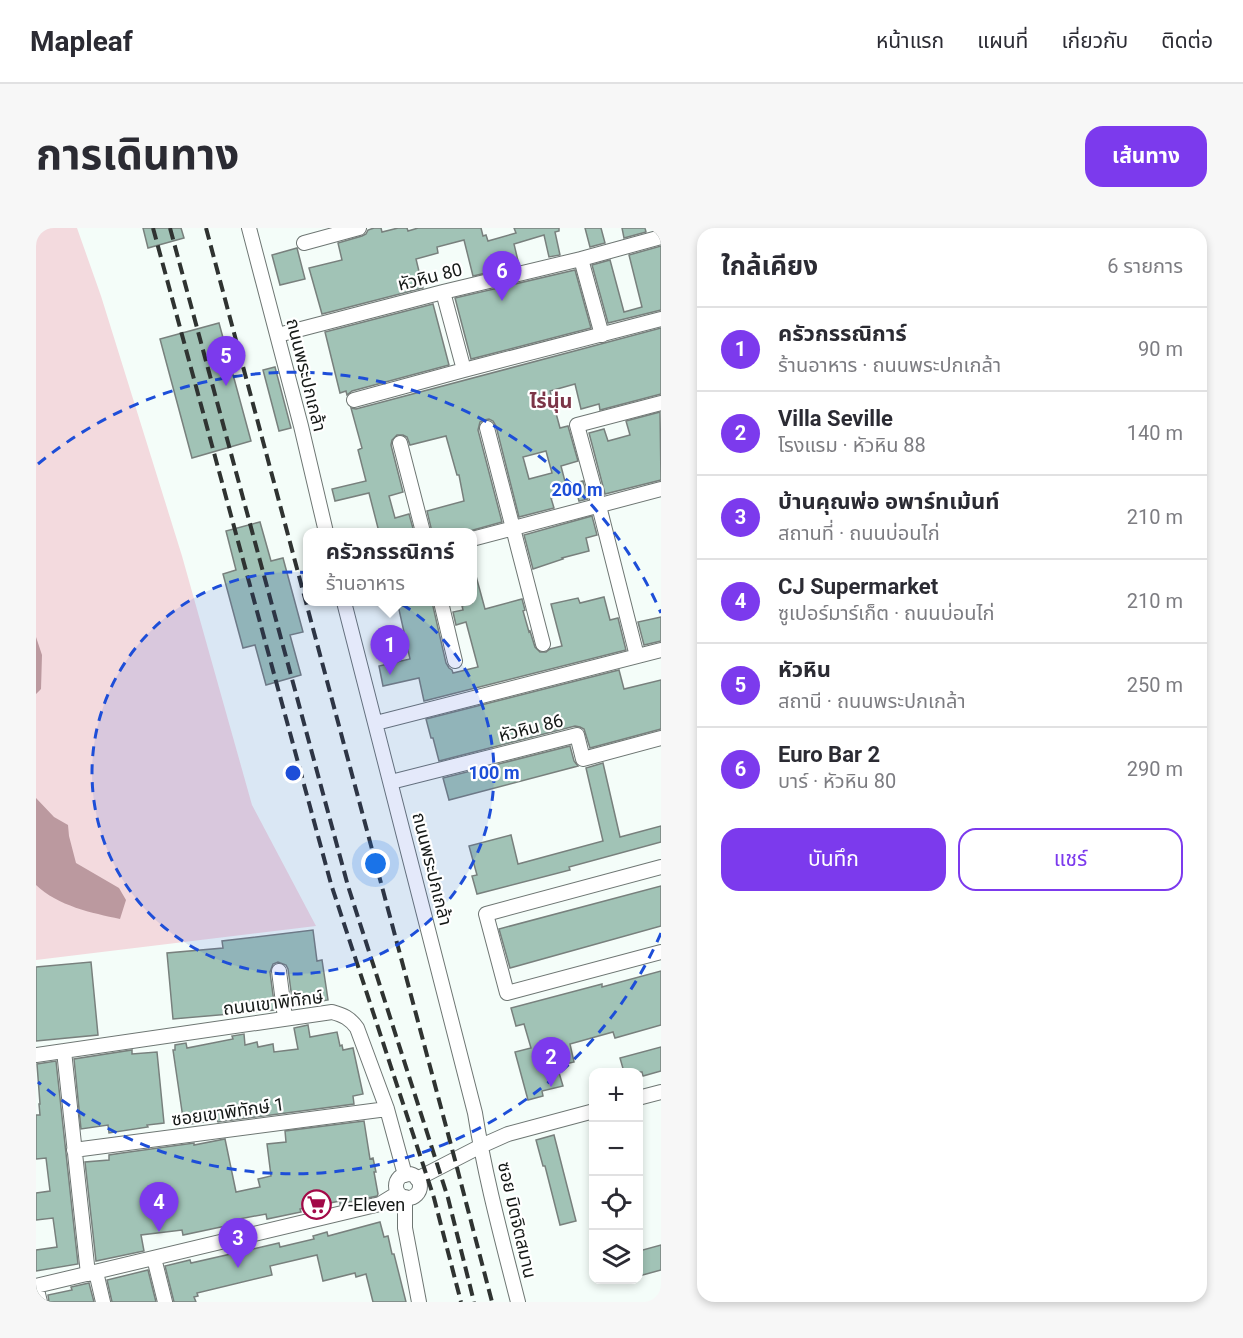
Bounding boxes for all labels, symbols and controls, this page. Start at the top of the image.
text: Mapleaf [30,25,133,58]
text: หน้าแรก [876,29,944,53]
text: แผนที่ [977,29,1028,53]
text: เกี่ยวกับ [1061,29,1128,53]
text: ติดต่อ [1161,29,1213,53]
button: เส้นทาง [1085,126,1207,187]
text: การเดินทาง [36,130,239,179]
pin: 6 [482,251,522,301]
text: ใกล้เคียง [721,251,818,281]
text: 6 รายการ [1107,254,1183,278]
street label: หัวหิน 80 [395,258,464,295]
street label: ถนนพระปกเกล้า [282,316,331,434]
text: ครัวกรรณิการ์ [778,321,907,346]
pin: 5 [206,336,246,386]
text: 1 [735,337,746,361]
text: 90 m [1138,337,1183,361]
text: ร้านอาหาร · ถนนพระปกเกล้า [778,353,1001,377]
district label: ไร่นุ่น [529,389,573,413]
text: Villa Seville [778,406,893,431]
text: 2 [735,421,746,445]
text: 140 m [1127,421,1183,445]
text: โรงแรม · หัวหิน 88 [778,433,926,457]
text: 200 m [551,479,603,500]
text: บ้านคุณพ่อ อพาร์ทเม้นท์ [778,489,999,514]
text: 3 [735,505,746,529]
text: 210 m [1127,505,1183,529]
text: สถานที่ · ถนนบ่อนไก่ [778,521,940,545]
popup [303,528,477,606]
text: ครัวกรรณิการ์ [326,539,454,564]
text: ร้านอาหาร [326,571,405,595]
text: CJ Supermarket [778,574,938,599]
text: 4 [735,589,746,613]
text: 210 m [1127,589,1183,613]
text: ซูเปอร์มาร์เก็ต · ถนนบ่อนไก่ [778,601,995,625]
pin: 1 [370,626,410,675]
text: หัวหิน [778,657,831,682]
text: 5 [735,673,746,697]
text: 250 m [1127,673,1183,697]
text: สถานี · ถนนพระปกเกล้า [778,689,966,713]
street label: หัวหิน 86 [496,709,565,746]
text: Euro Bar 2 [778,742,880,767]
text: 6 [735,757,746,781]
text: 290 m [1127,757,1183,781]
text: 100 m [468,762,520,783]
centre of rings [283,763,303,783]
text: บาร์ · หัวหิน 80 [778,769,896,793]
street label: ถนนพระปกเกล้า [408,810,457,928]
button: บันทึก [721,828,946,891]
button: แชร์ [958,828,1183,891]
your location [361,849,390,878]
street label: ถนนเขาพิทักษ์ [222,986,324,1019]
pin: 2 [532,1038,570,1087]
map controls [589,1068,643,1284]
button: + [589,1068,643,1122]
street label: ซอยเขาพิทักษ์ 1 [170,1093,286,1130]
button: − [589,1122,643,1176]
street label: ซอย มิตจิตสมาน [494,1160,541,1280]
button: locate [589,1176,643,1230]
pin: 4 [140,1182,178,1232]
supermarket icon: 7-Eleven [301,1189,333,1221]
place label: 7-Eleven [338,1194,405,1215]
pin: 3 [218,1218,258,1268]
button: layers [589,1230,643,1284]

